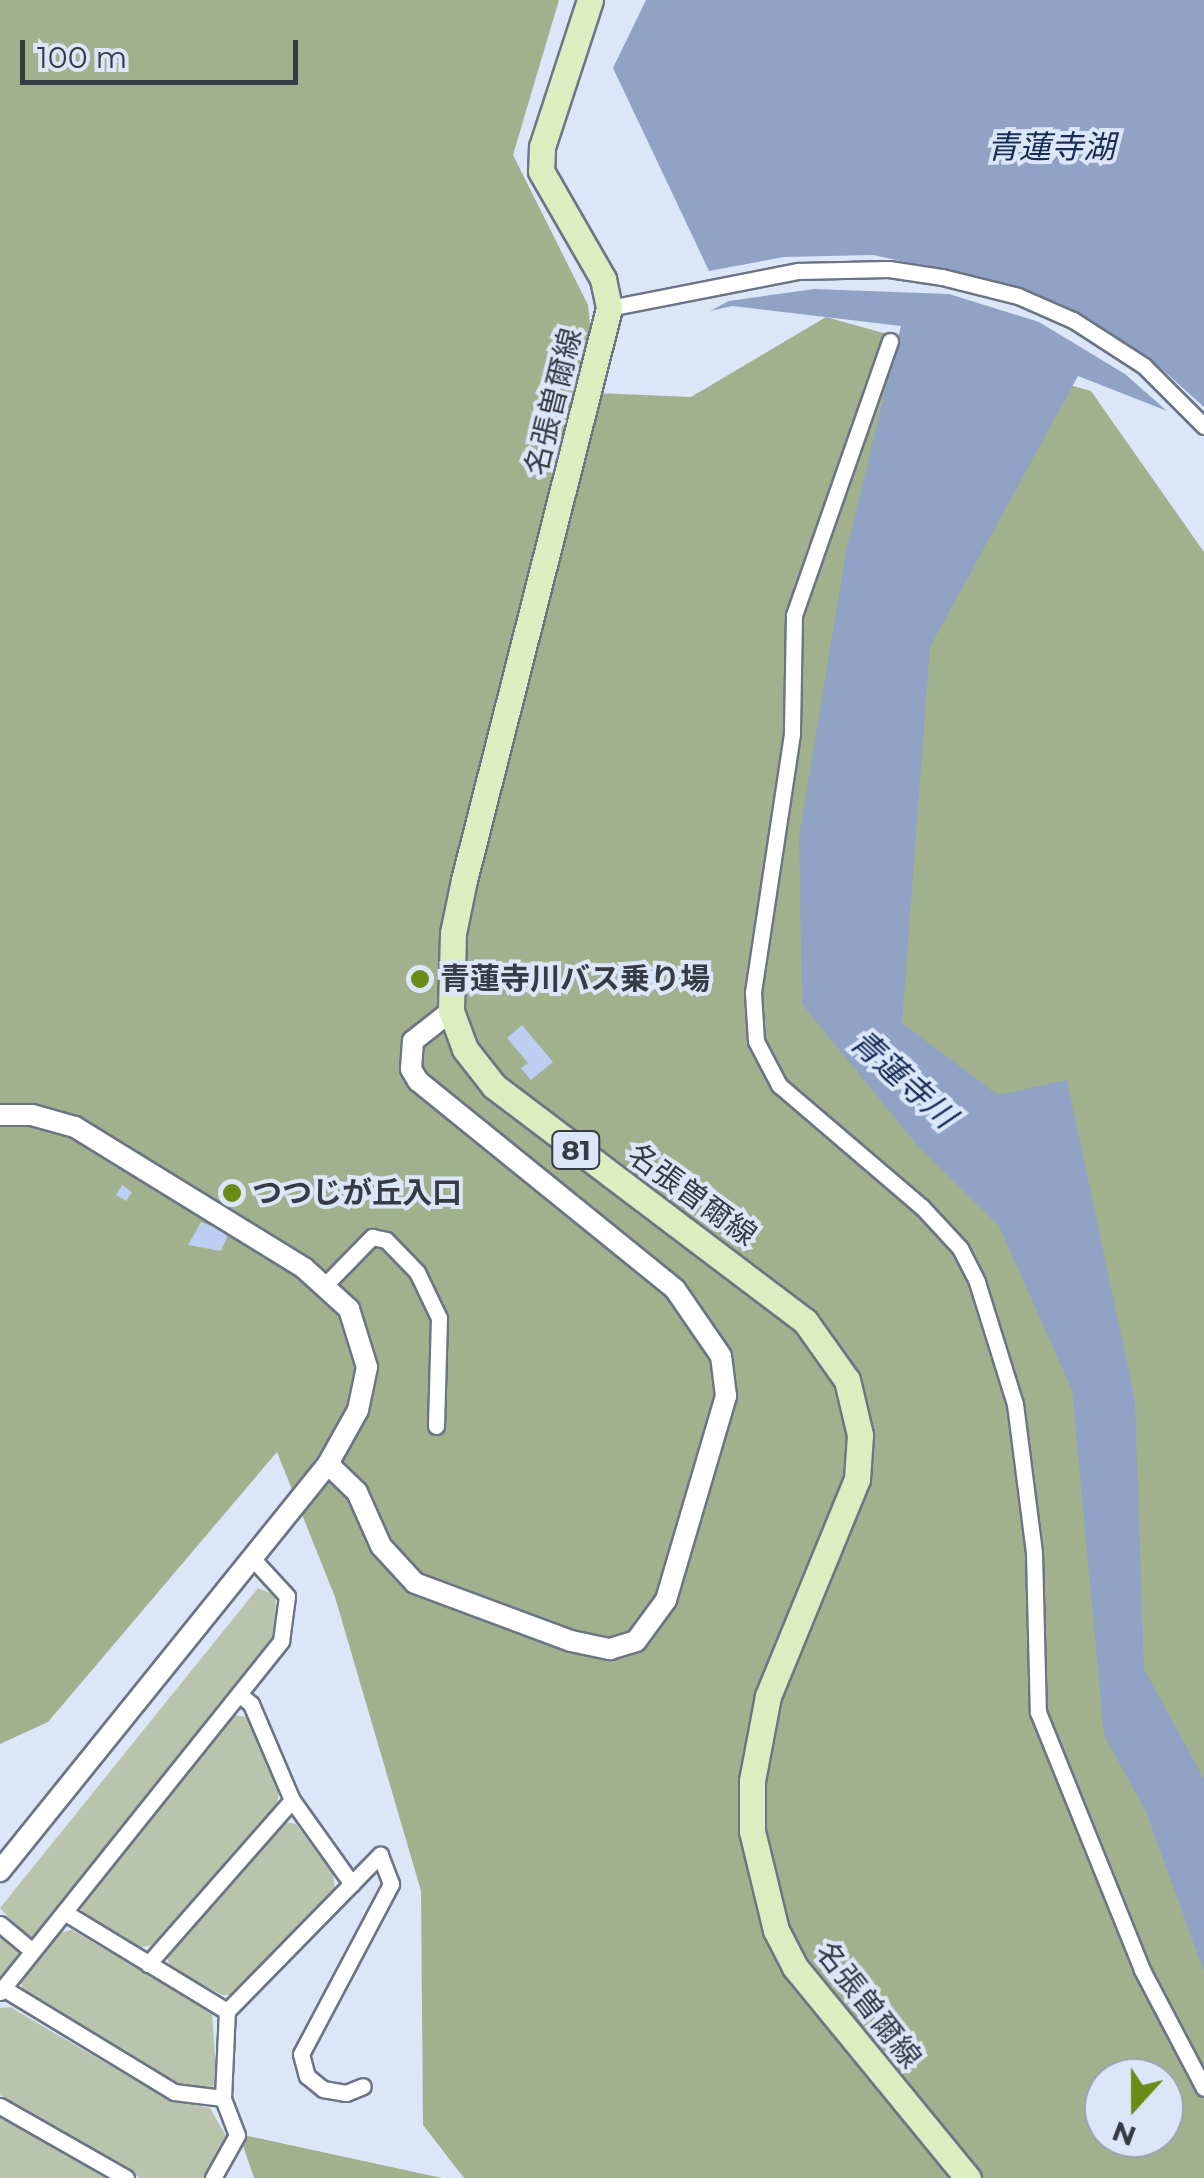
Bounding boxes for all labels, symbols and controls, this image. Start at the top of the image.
scale bar [25,20,302,82]
text: 100 m [37,39,127,76]
water label: 青蓮寺湖 [987,128,1115,166]
street label: 名張曽爾線 [518,325,590,479]
place label: 青蓮寺川バス乗り場 [440,961,710,997]
marker: 青蓮寺川バス乗り場 [409,968,431,990]
water label: 青蓮寺川 [843,1022,963,1136]
road number: 81 [551,1127,601,1173]
street label: 名張曽爾線 [621,1136,763,1254]
place label: つつじが丘入口 [252,1175,462,1211]
marker: つつじが丘入口 [221,1182,243,1204]
street label: 名張曽爾線 [808,1935,928,2075]
north arrow [1084,2058,1184,2158]
text: N [1107,2114,1141,2154]

